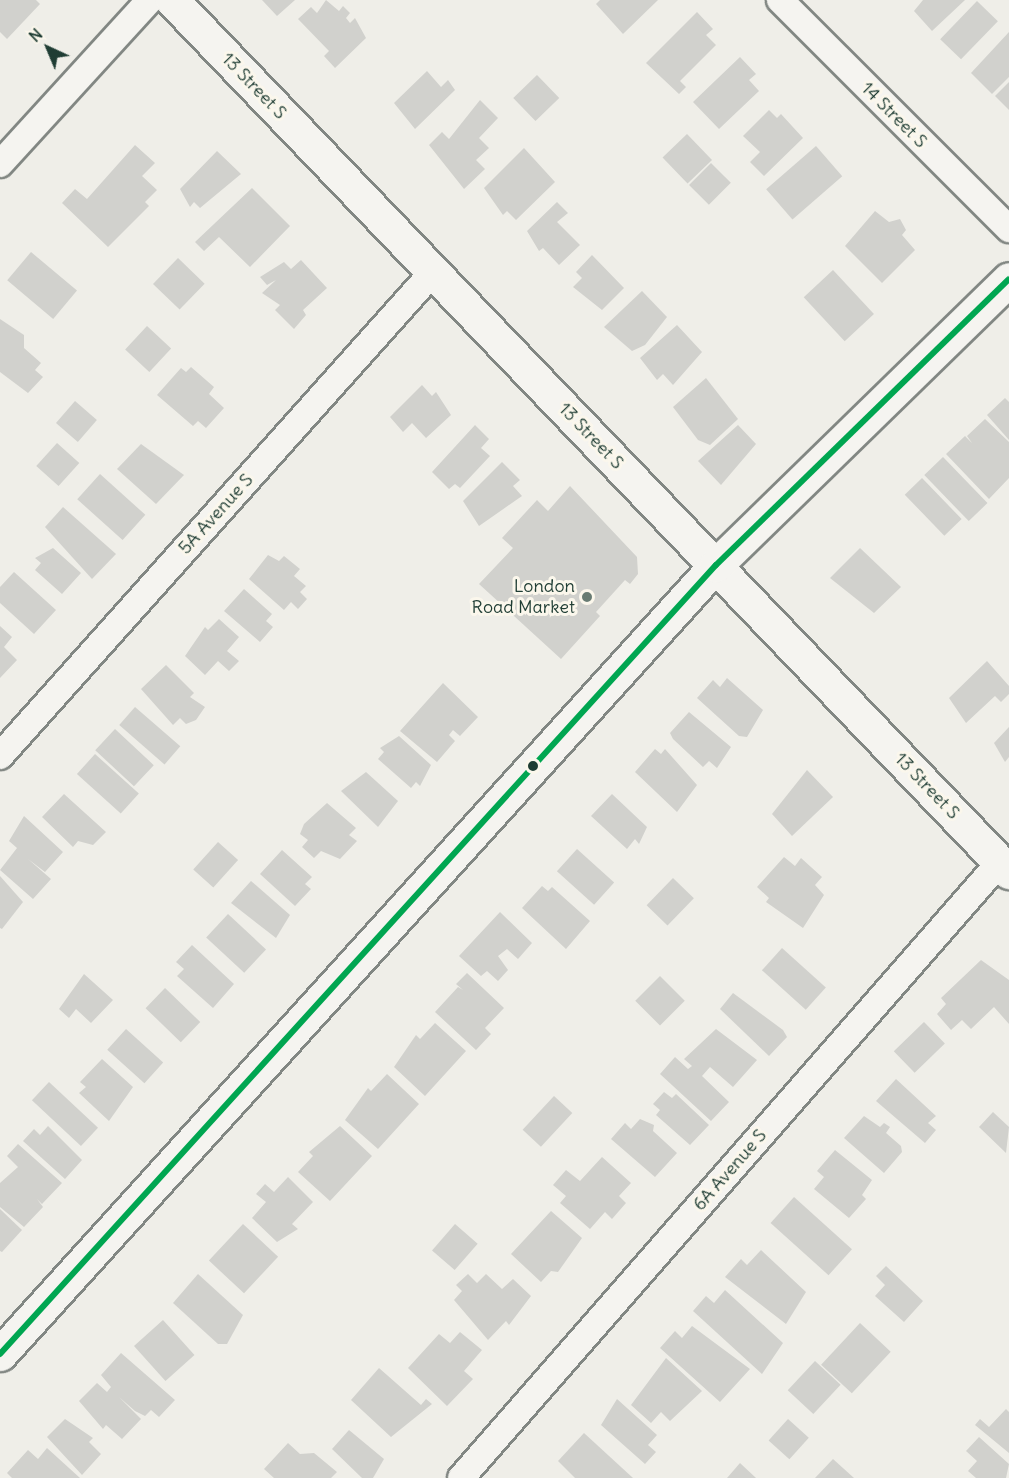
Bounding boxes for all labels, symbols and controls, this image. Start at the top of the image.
north arrow [18,18,78,78]
text: N [25,24,46,46]
street label: 13 Street S [217,48,291,124]
street label: 14 Street S [857,78,931,152]
street label: 13 Street S [554,398,628,474]
street label: 5A Avenue S [174,469,258,559]
place label: London Road Market [472,576,575,618]
marker: London Road Market [580,590,594,604]
street label: 13 Street S [890,748,964,824]
unlabelled marker [527,760,539,772]
street label: 6A Avenue S [689,1125,771,1215]

